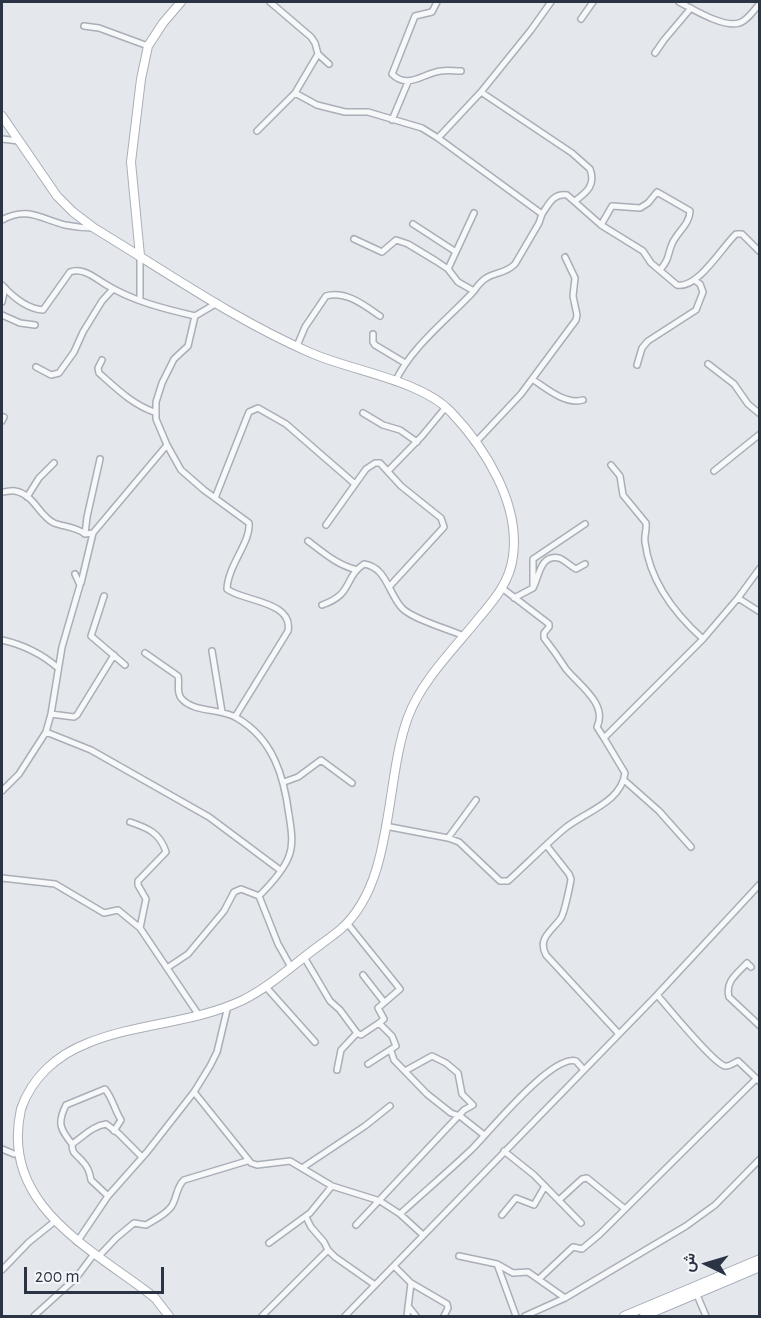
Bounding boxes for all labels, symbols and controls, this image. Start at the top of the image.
north arrow [677,1234,737,1294]
text: ش [680,1252,698,1273]
scale bar [27,1255,166,1293]
text: 200 m [35,1268,80,1286]

